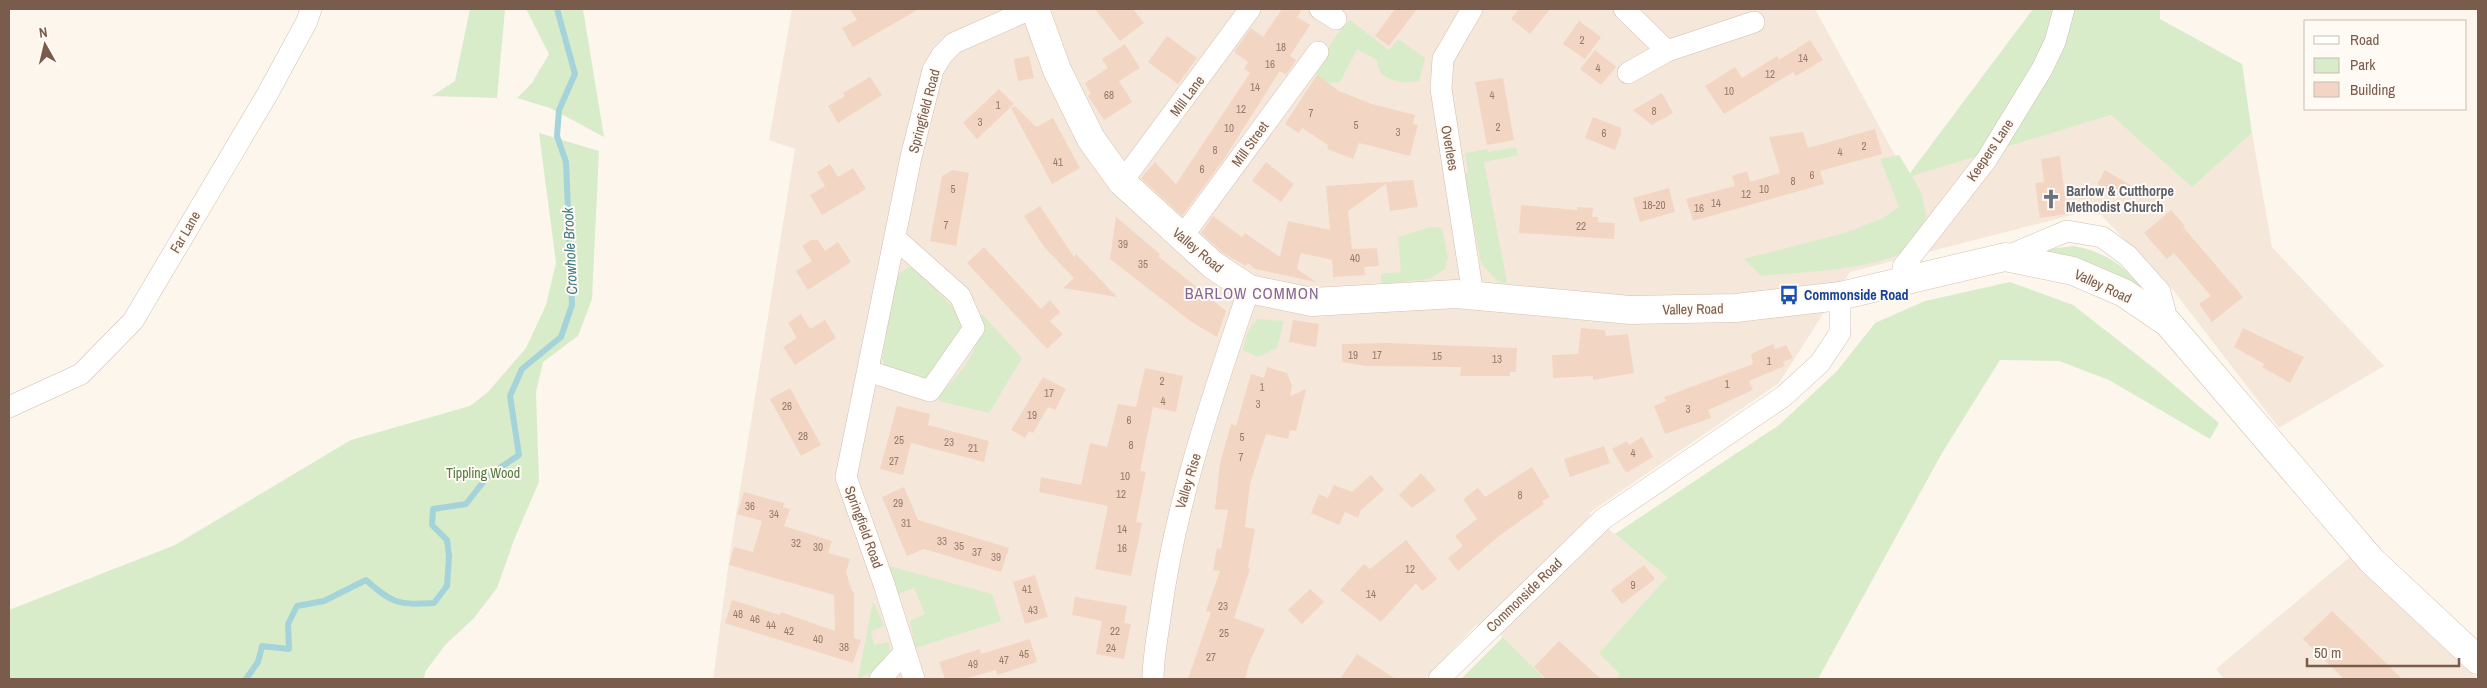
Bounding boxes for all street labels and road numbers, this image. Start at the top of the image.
street label: Springfield Road [904,67,944,155]
street label: Mill Lane [1166,72,1208,120]
street label: Keepers Lane [1963,115,2017,185]
street label: Mill Street [1228,118,1272,170]
street label: Overlees [1437,124,1463,172]
street label: Far Lane [166,208,204,256]
street label: Valley Road [1169,223,1227,277]
street label: Valley Road [2072,265,2134,307]
street label: Valley Road [1662,299,1724,319]
street label: Valley Rise [1171,451,1205,511]
street label: Springfield Road [841,483,887,571]
street label: Commonside Road [1482,554,1566,636]

